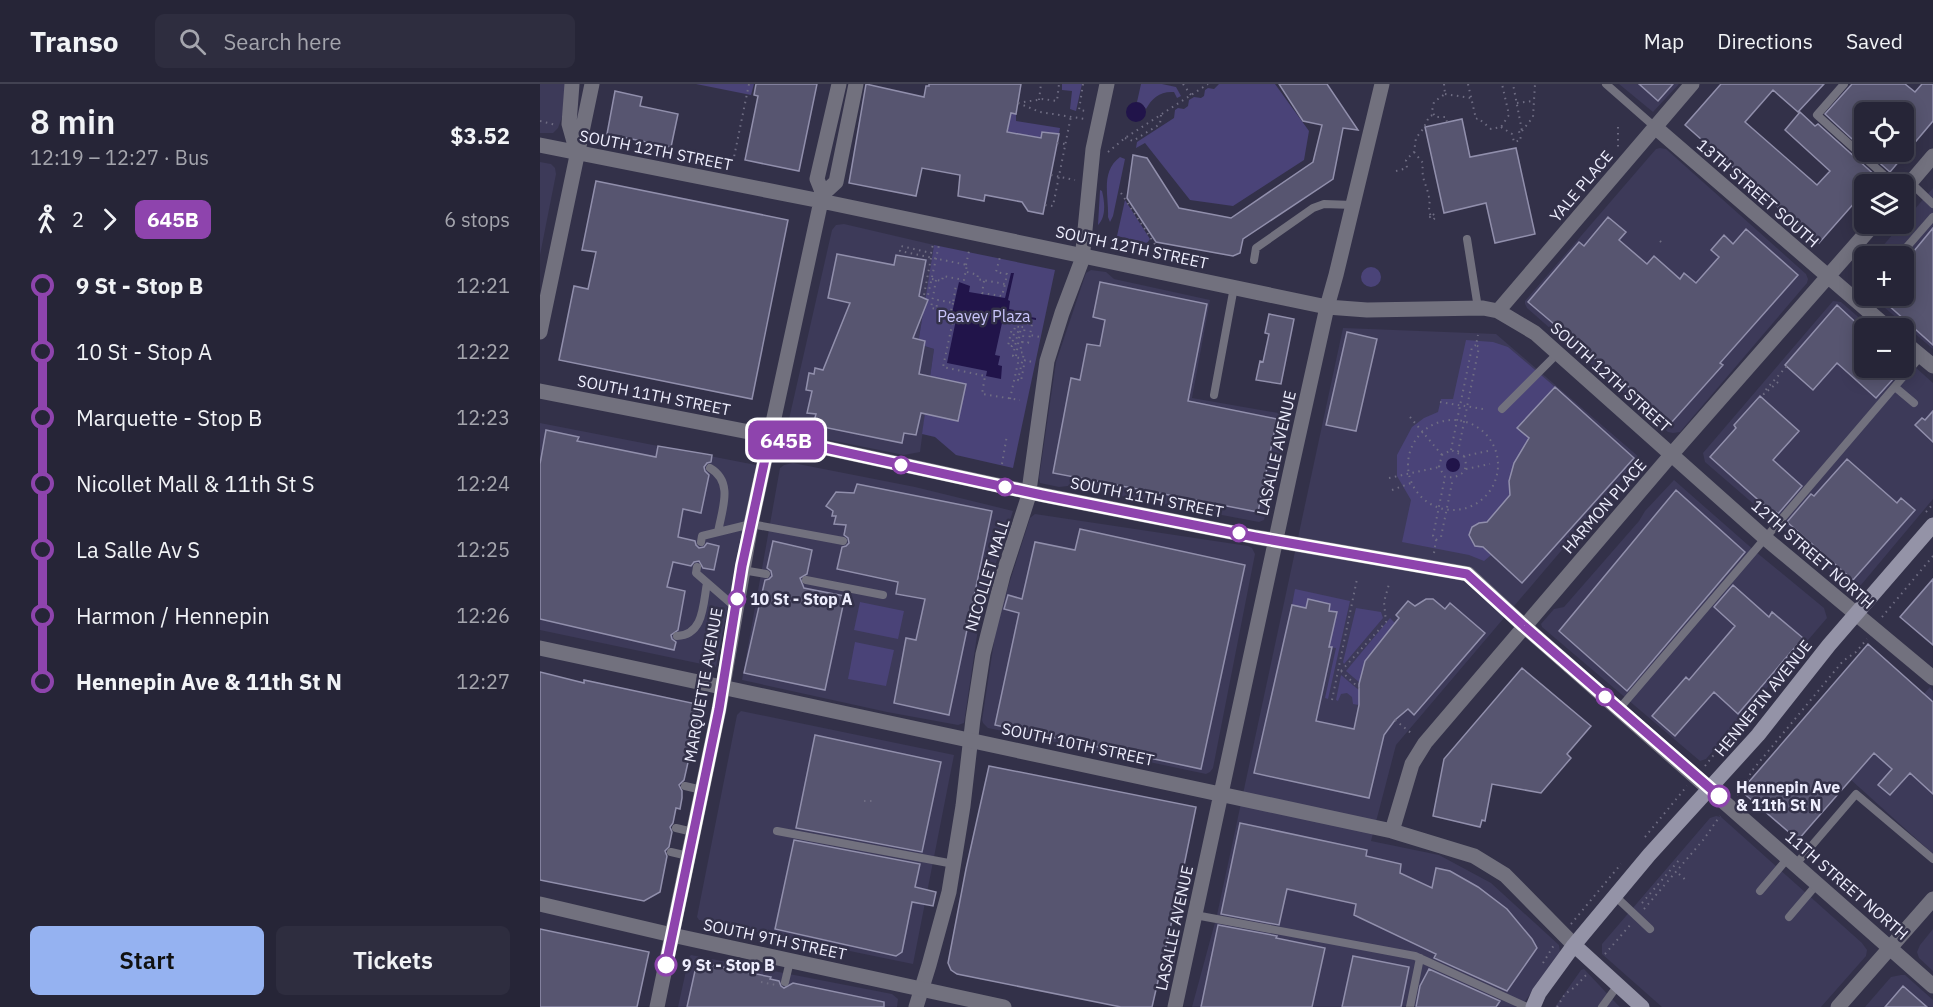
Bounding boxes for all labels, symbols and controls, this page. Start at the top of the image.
search box [155,14,575,68]
text: Transo [30,23,119,60]
icon: search [176,25,209,58]
text: Search here [224,27,342,56]
text: Map [1644,27,1684,55]
text: Directions [1717,27,1813,55]
text: Saved [1846,27,1903,55]
text: 8 min [30,100,115,143]
map controls [1854,102,1914,378]
button: locate [1854,102,1914,162]
text: $3.52 [450,121,510,150]
street label: SOUTH 12TH STREET [578,125,734,175]
street label: 13TH STREET SOUTH [1693,134,1823,252]
text: 12:19 – 12:27 · Bus [30,144,209,171]
street label: YALE PLACE [1545,146,1617,226]
button: layers [1854,174,1914,234]
icon: walk [30,203,63,236]
icon: forward [93,203,126,236]
text: 645B [147,205,199,233]
text: 2 [72,206,84,233]
text: 6 stops [444,206,510,233]
street label: SOUTH 12TH STREET [1054,221,1210,273]
button: + [1854,246,1914,306]
text: 9 St - Stop B [76,271,203,300]
text: 12:21 [456,272,510,299]
park label: Peavey Plaza [937,306,1031,326]
street label: SOUTH 12TH STREET [1547,318,1675,436]
button: − [1854,318,1914,378]
text: 10 St - Stop A [76,337,212,366]
text: 12:22 [456,338,510,365]
street label: SOUTH 11TH STREET [576,370,732,420]
street label: LASALLE AVENUE [1252,389,1300,517]
text: Marquette - Stop B [76,403,262,432]
text: 12:23 [456,404,510,431]
line badge: 645B [744,420,828,460]
text: 645B [760,426,812,454]
street label: HARMON PLACE [1558,455,1650,557]
unlabelled marker [892,456,910,474]
text: Nicollet Mall & 11th St S [76,469,315,498]
text: 12:24 [456,470,510,497]
street label: SOUTH 11TH STREET [1069,472,1225,522]
unlabelled marker [996,478,1014,496]
street label: 12TH STREET NORTH [1747,495,1879,613]
street label: NICOLLET MALL [960,516,1014,634]
unlabelled marker [1230,524,1248,542]
text: La Salle Av S [76,535,200,564]
text: 12:25 [456,536,510,563]
place label: 10 St - Stop A [750,589,853,609]
marker: 10 St - Stop A [728,590,746,608]
text: Harmon / Hennepin [76,601,270,630]
text: 12:26 [456,602,510,629]
street label: MARQUETTE AVENUE [680,606,726,764]
street label: HENNEPIN AVENUE [1710,636,1816,760]
text: Hennepin Ave & 11th St N [76,667,342,696]
text: 12:27 [456,668,510,695]
unlabelled marker [1596,688,1614,706]
street label: SOUTH 10TH STREET [1000,718,1156,770]
place label: Hennepin Ave & 11th St N [1736,777,1840,815]
marker: Hennepin Ave & 11th St N [1708,785,1730,807]
street label: 11TH STREET NORTH [1781,826,1913,944]
street label: LASALLE AVENUE [1151,864,1197,992]
street label: SOUTH 9TH STREET [702,914,848,964]
button: Start [30,926,264,995]
button: Tickets [276,926,510,995]
marker: 9 St - Stop B [655,954,677,976]
place label: 9 St - Stop B [682,955,775,975]

